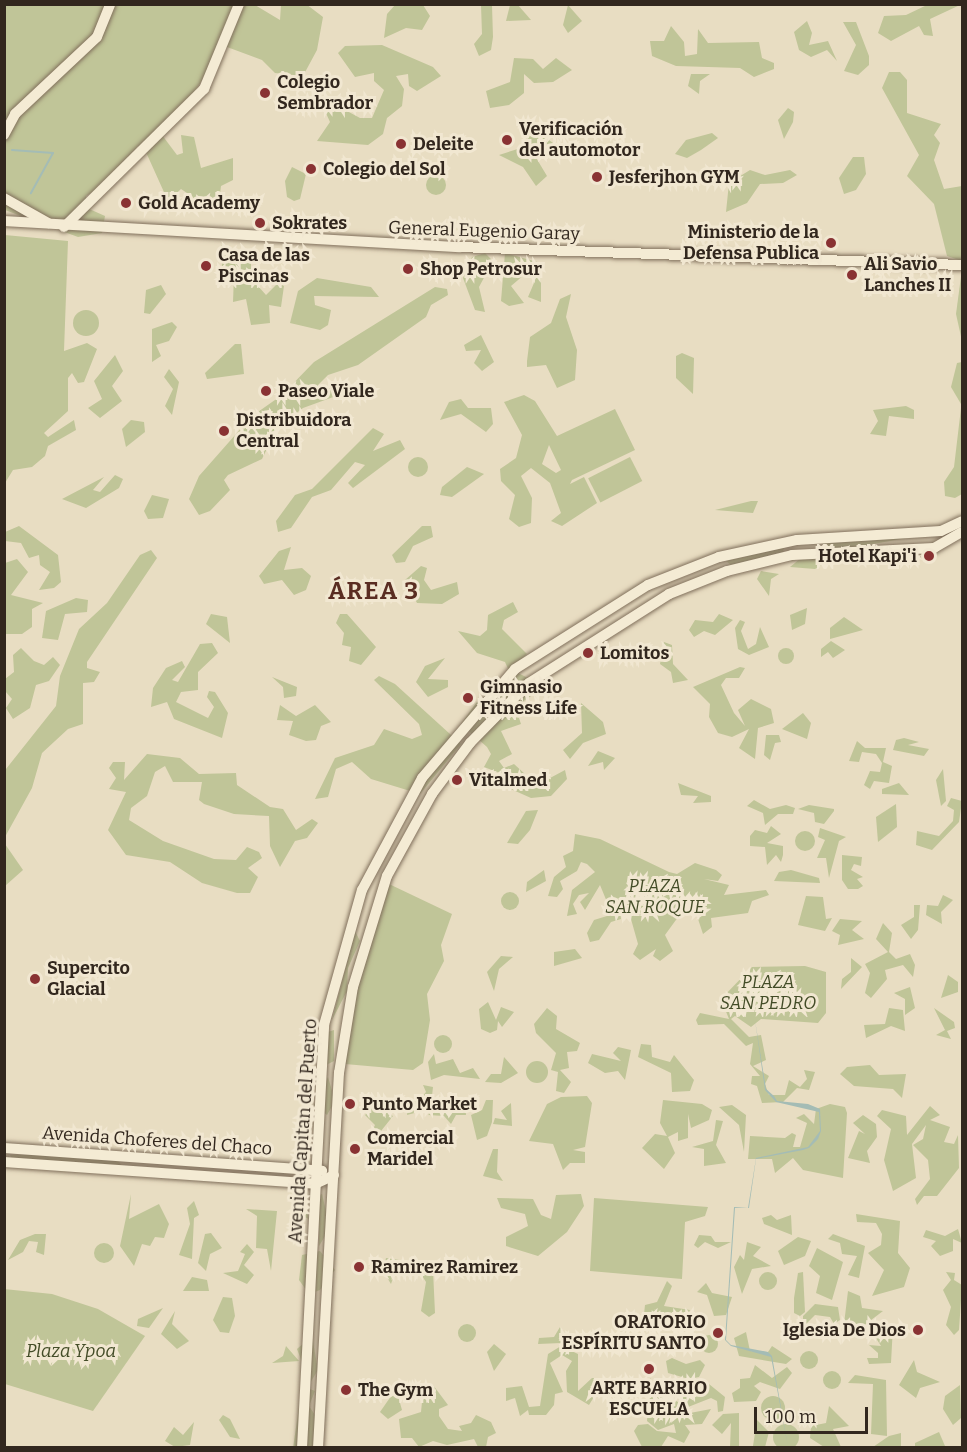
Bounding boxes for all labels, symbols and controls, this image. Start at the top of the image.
place label: Colegio Sembrador [277,72,373,115]
marker: Colegio Sembrador [258,86,272,100]
place label: Verificación del automotor [519,119,640,162]
place label: Deleite [413,133,474,155]
marker: Verificación del automotor [500,133,514,147]
marker: Deleite [394,137,408,151]
place label: Colegio del Sol [323,158,446,180]
marker: Colegio del Sol [304,162,318,176]
place label: Jesferjhon GYM [609,166,740,188]
marker: Jesferjhon GYM [590,170,604,184]
place label: Gold Academy [138,192,260,214]
marker: Gold Academy [119,196,133,210]
place label: Sokrates [272,212,347,234]
marker: Sokrates [253,216,267,230]
street label: General Eugenio Garay [388,217,580,245]
place label: Ministerio de la Defensa Publica [683,222,819,264]
marker: Ministerio de la Defensa Publica [824,236,838,250]
place label: Casa de las Piscinas [218,245,310,288]
place label: Ali Savio Lanches II [864,254,951,296]
place label: Shop Petrosur [420,258,542,280]
marker: Casa de las Piscinas [199,259,213,273]
marker: Shop Petrosur [401,262,415,276]
marker: Ali Savio Lanches II [845,268,859,282]
place label: Paseo Viale [278,380,374,402]
marker: Paseo Viale [259,384,273,398]
place label: Distribuidora Central [236,410,351,452]
marker: Distribuidora Central [217,424,231,438]
place label: Hotel Kapi'i [818,545,917,567]
marker: Hotel Kapi'i [922,549,936,563]
district label: ÁREA 3 [328,578,420,606]
place label: Lomitos [600,642,669,664]
marker: Lomitos [581,646,595,660]
place label: Gimnasio Fitness Life [480,677,577,720]
marker: Gimnasio Fitness Life [461,691,475,705]
place label: Vitalmed [469,769,547,791]
marker: Vitalmed [450,773,464,787]
park label: PLAZA SAN ROQUE [605,876,705,918]
place label: Supercito Glacial [47,958,130,1000]
marker: Supercito Glacial [28,972,42,986]
park label: PLAZA SAN PEDRO [720,972,816,1014]
street label: Avenida Capitan del Puerto [284,1018,322,1244]
place label: Punto Market [362,1093,477,1115]
marker: Punto Market [343,1097,357,1111]
street label: Avenida Choferes del Chaco [41,1122,273,1160]
place label: Comercial Maridel [367,1128,454,1170]
marker: Comercial Maridel [348,1142,362,1156]
place label: Ramirez Ramirez [371,1256,518,1278]
marker: Ramirez Ramirez [352,1260,366,1274]
place label: ORATORIO ESPÍRITU SANTO [561,1312,706,1354]
place label: Iglesia De Dios [783,1319,906,1341]
marker: Iglesia De Dios [911,1323,925,1337]
marker: ORATORIO ESPÍRITU SANTO [711,1326,725,1340]
park label: Plaza Ypoa [26,1340,116,1362]
marker: ARTE BARRIO ESCUELA [642,1362,656,1376]
place label: ARTE BARRIO ESCUELA [591,1378,707,1420]
place label: The Gym [358,1379,433,1401]
marker: The Gym [339,1383,353,1397]
scale bar [757,1395,871,1433]
text: 100 m [765,1406,816,1428]

